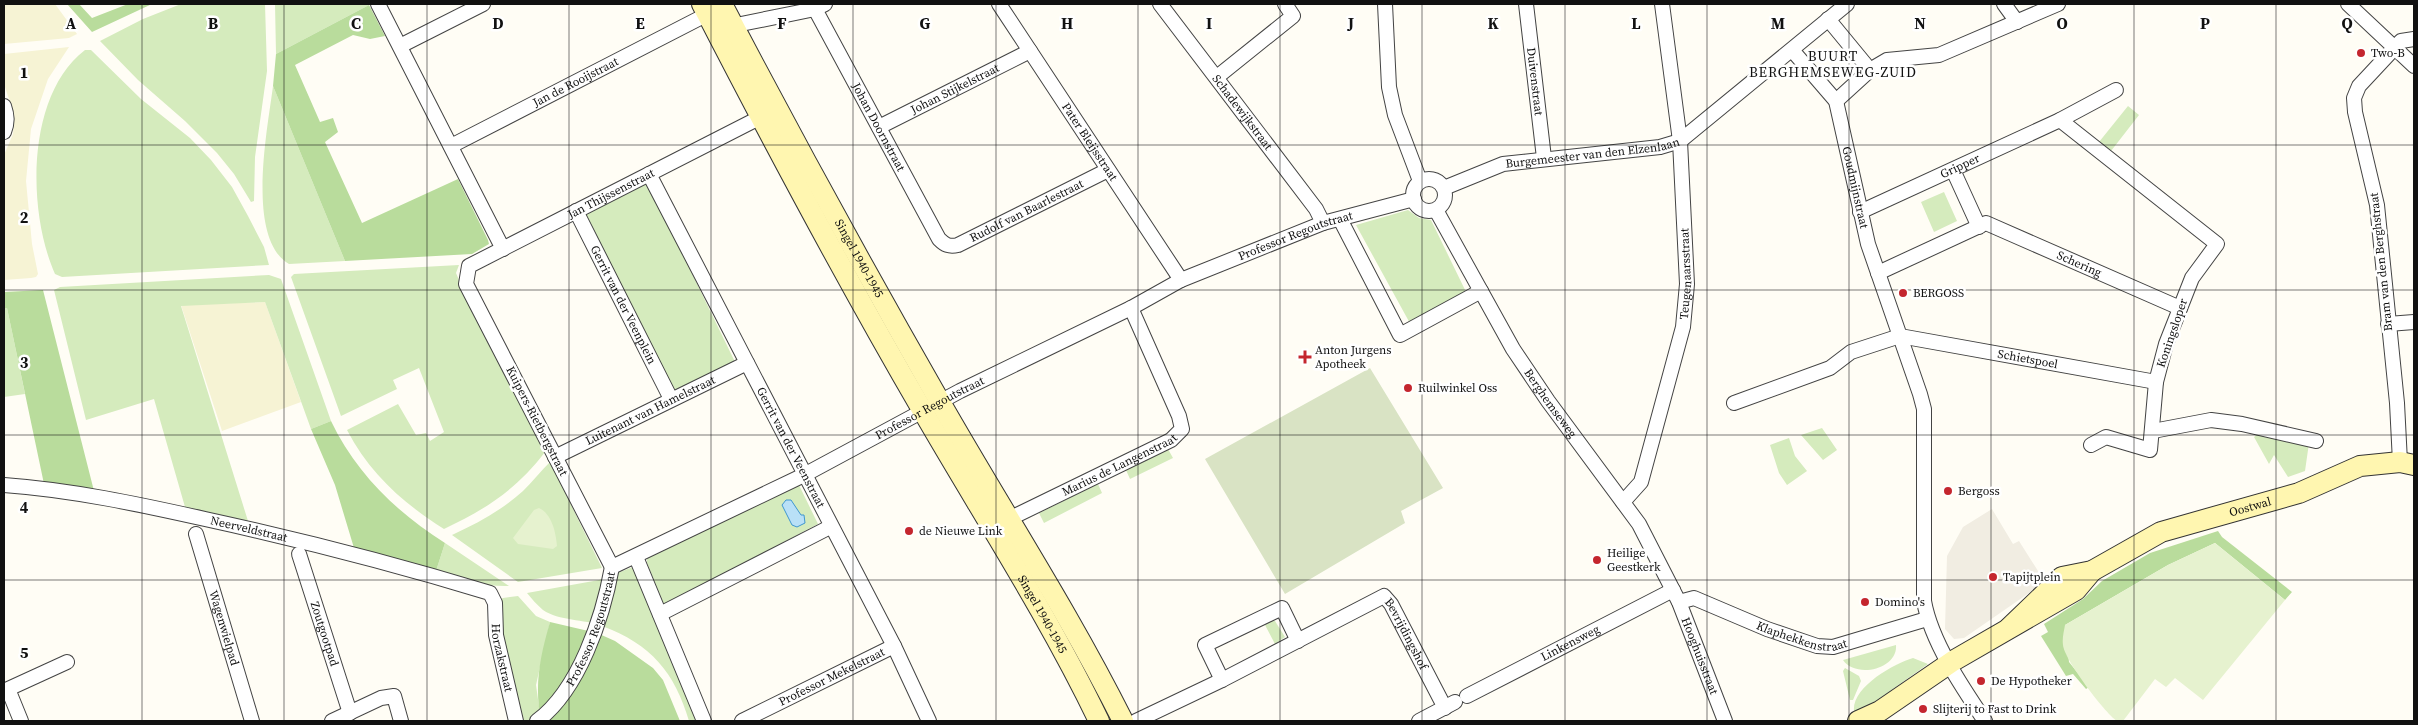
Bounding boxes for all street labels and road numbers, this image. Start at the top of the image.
street label: Duivenstraat [1523,47,1547,116]
street label: Jan de Rooijstraat [529,53,621,111]
street label: Johan Stijkelstraat [907,60,1002,118]
street label: Schadewijkstraat [1209,71,1276,153]
street label: Johan Doornstraat [848,79,909,174]
street label: Pater Bleijsstraat [1058,100,1121,184]
street label: Burgemeester van den Elzenlaan [1505,134,1682,172]
street label: Goudmijnstraat [1838,145,1872,230]
street label: Gripper [1938,150,1982,182]
street label: Jan Thijssenstraat [564,165,657,223]
street label: Rudolf van Baarlestraat [967,176,1086,246]
street label: Bram van den Berghstraat [2366,192,2396,332]
street label: Professor Regoutstraat [1236,207,1354,264]
street label: Singel 1940-1945 [831,216,887,301]
street label: Teugenaarsstraat [1676,228,1695,320]
street label: Gerrit van der Veenplein [587,243,660,367]
street label: Schering [2055,247,2104,281]
street label: Koningsloper [2153,296,2191,370]
street label: Schietspoel [1996,346,2060,372]
street label: Kuipers-Rietbergstraat [502,363,572,479]
street label: Berghemseweg [1521,366,1581,441]
street label: Luitenant van Hamelstraat [583,372,718,449]
street label: Professor Regoutstraat [872,373,987,443]
street label: Gerrit van der Veenstraat [753,384,829,511]
street label: Marius de Langenstraat [1059,430,1181,500]
street label: Oostwal [2227,493,2273,520]
street label: Neerveldstraat [209,512,289,546]
street label: Professor Regoutstraat [562,570,619,689]
street label: Singel 1940-1945 [1014,572,1071,656]
street label: Wagenwielpad [205,588,243,668]
street label: Bevrijdingshof [1381,594,1433,674]
street label: Zoutgootpad [307,600,343,669]
street label: Hooghuisstraat [1678,615,1722,697]
street label: Klaphekkenstraat [1754,617,1849,655]
street label: Linkensweg [1538,621,1602,665]
street label: Horzakstraat [488,623,517,693]
street label: Professor Mekelstraat [776,644,887,710]

